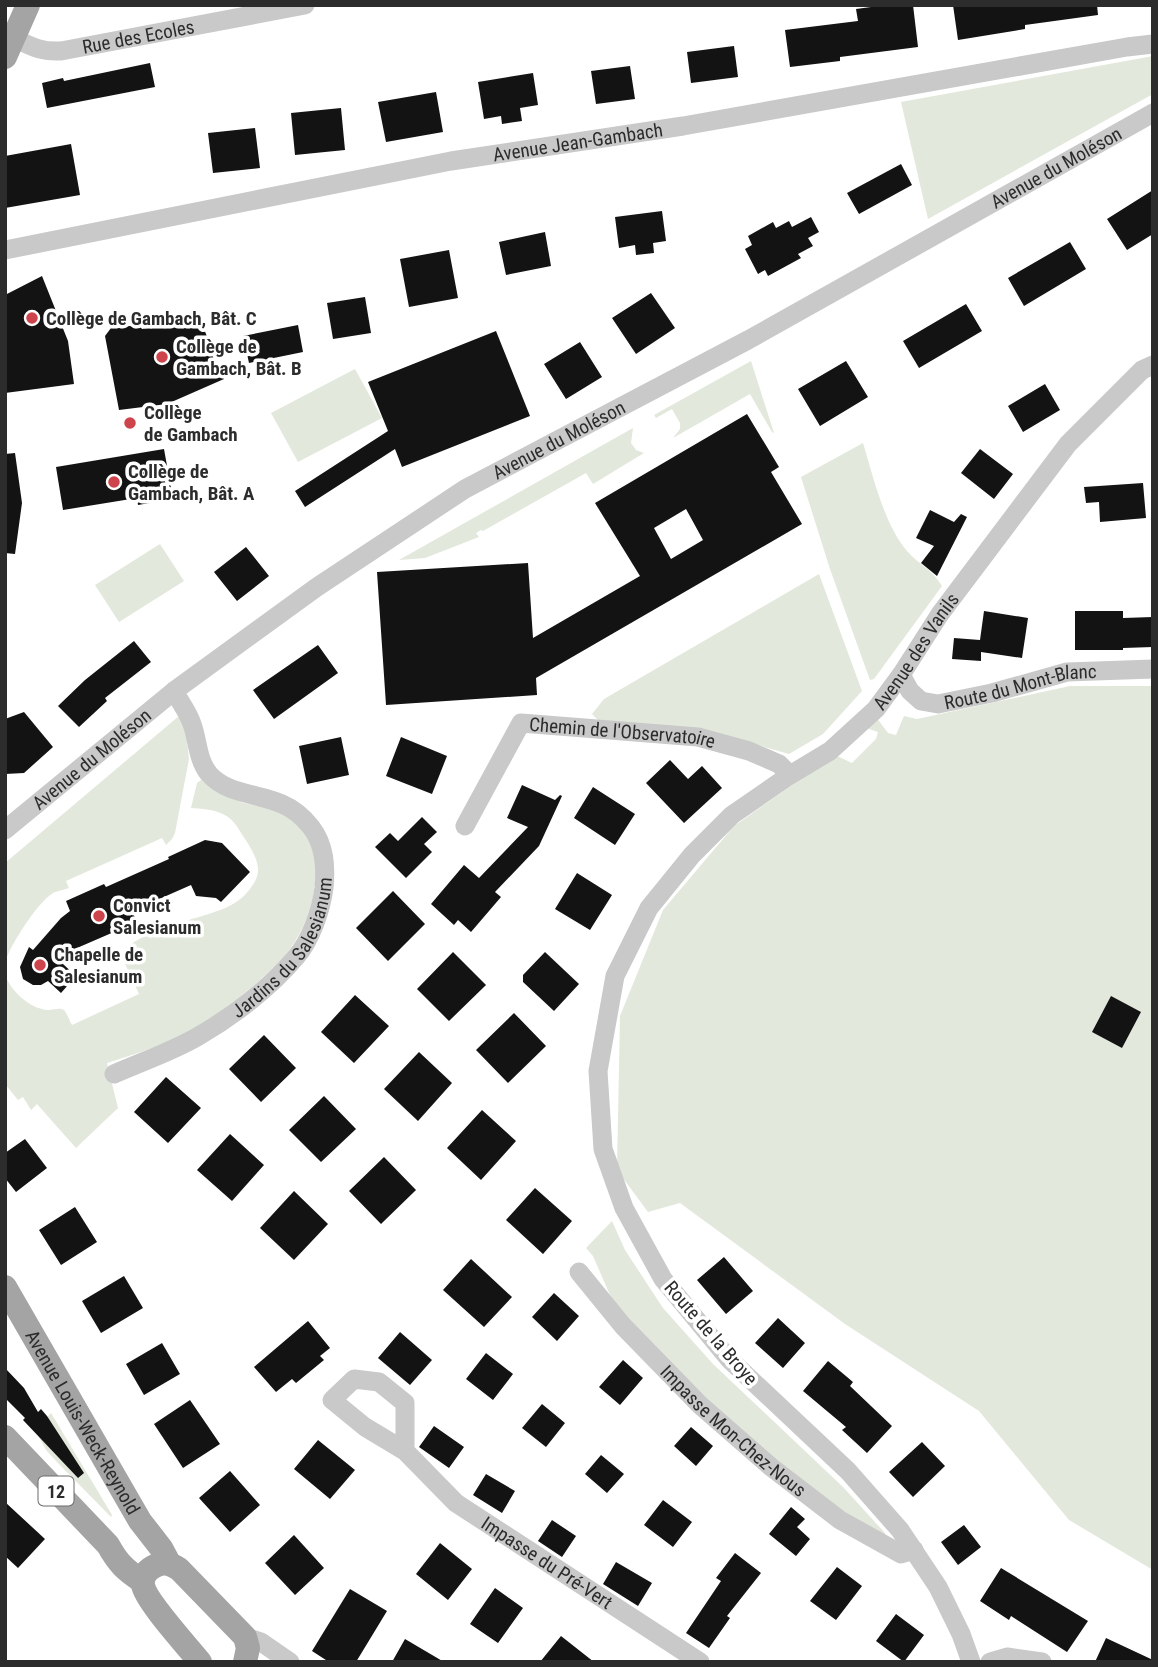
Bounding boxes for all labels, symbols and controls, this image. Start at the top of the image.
street label: Rue des Ecoles [80,15,196,58]
street label: Avenue Jean-Gambach [491,118,664,166]
street label: Avenue du Moléson [986,121,1126,213]
place label: Collège de Gambach, Bât. C [46,307,257,330]
marker: Collège de Gambach, Bât. C [24,310,40,326]
place label: Collège de Gambach, Bât. B [176,335,302,380]
marker: Collège de Gambach, Bât. B [154,349,170,365]
street label: Avenue du Moléson [488,395,629,484]
place label: Collège de Gambach [144,401,238,446]
marker: Collège de Gambach [122,415,138,431]
place label: Collège de Gambach, Bât. A [128,460,255,505]
marker: Collège de Gambach, Bât. A [106,474,122,490]
street label: Avenue des Vanils [868,588,963,714]
street label: Route du Mont-Blanc [942,659,1097,714]
street label: Avenue du Moléson [28,703,155,814]
street label: Chemin de l'Observatoire [528,712,718,753]
street label: Jardins du Salesianum [227,876,336,1022]
place label: Convict Salesianum [113,894,201,939]
marker: Convict Salesianum [91,908,107,924]
place label: Chapelle de Salesianum [54,943,143,988]
marker: Chapelle de Salesianum [32,957,48,973]
street label: Route de la Broye [660,1276,762,1390]
street label: Avenue Louis-Weck-Reynold [21,1326,145,1518]
street label: Impasse Mon-Chez-Nous [656,1360,811,1501]
road number: 12 [38,1476,74,1506]
street label: Impasse du Pré-Vert [477,1511,617,1614]

